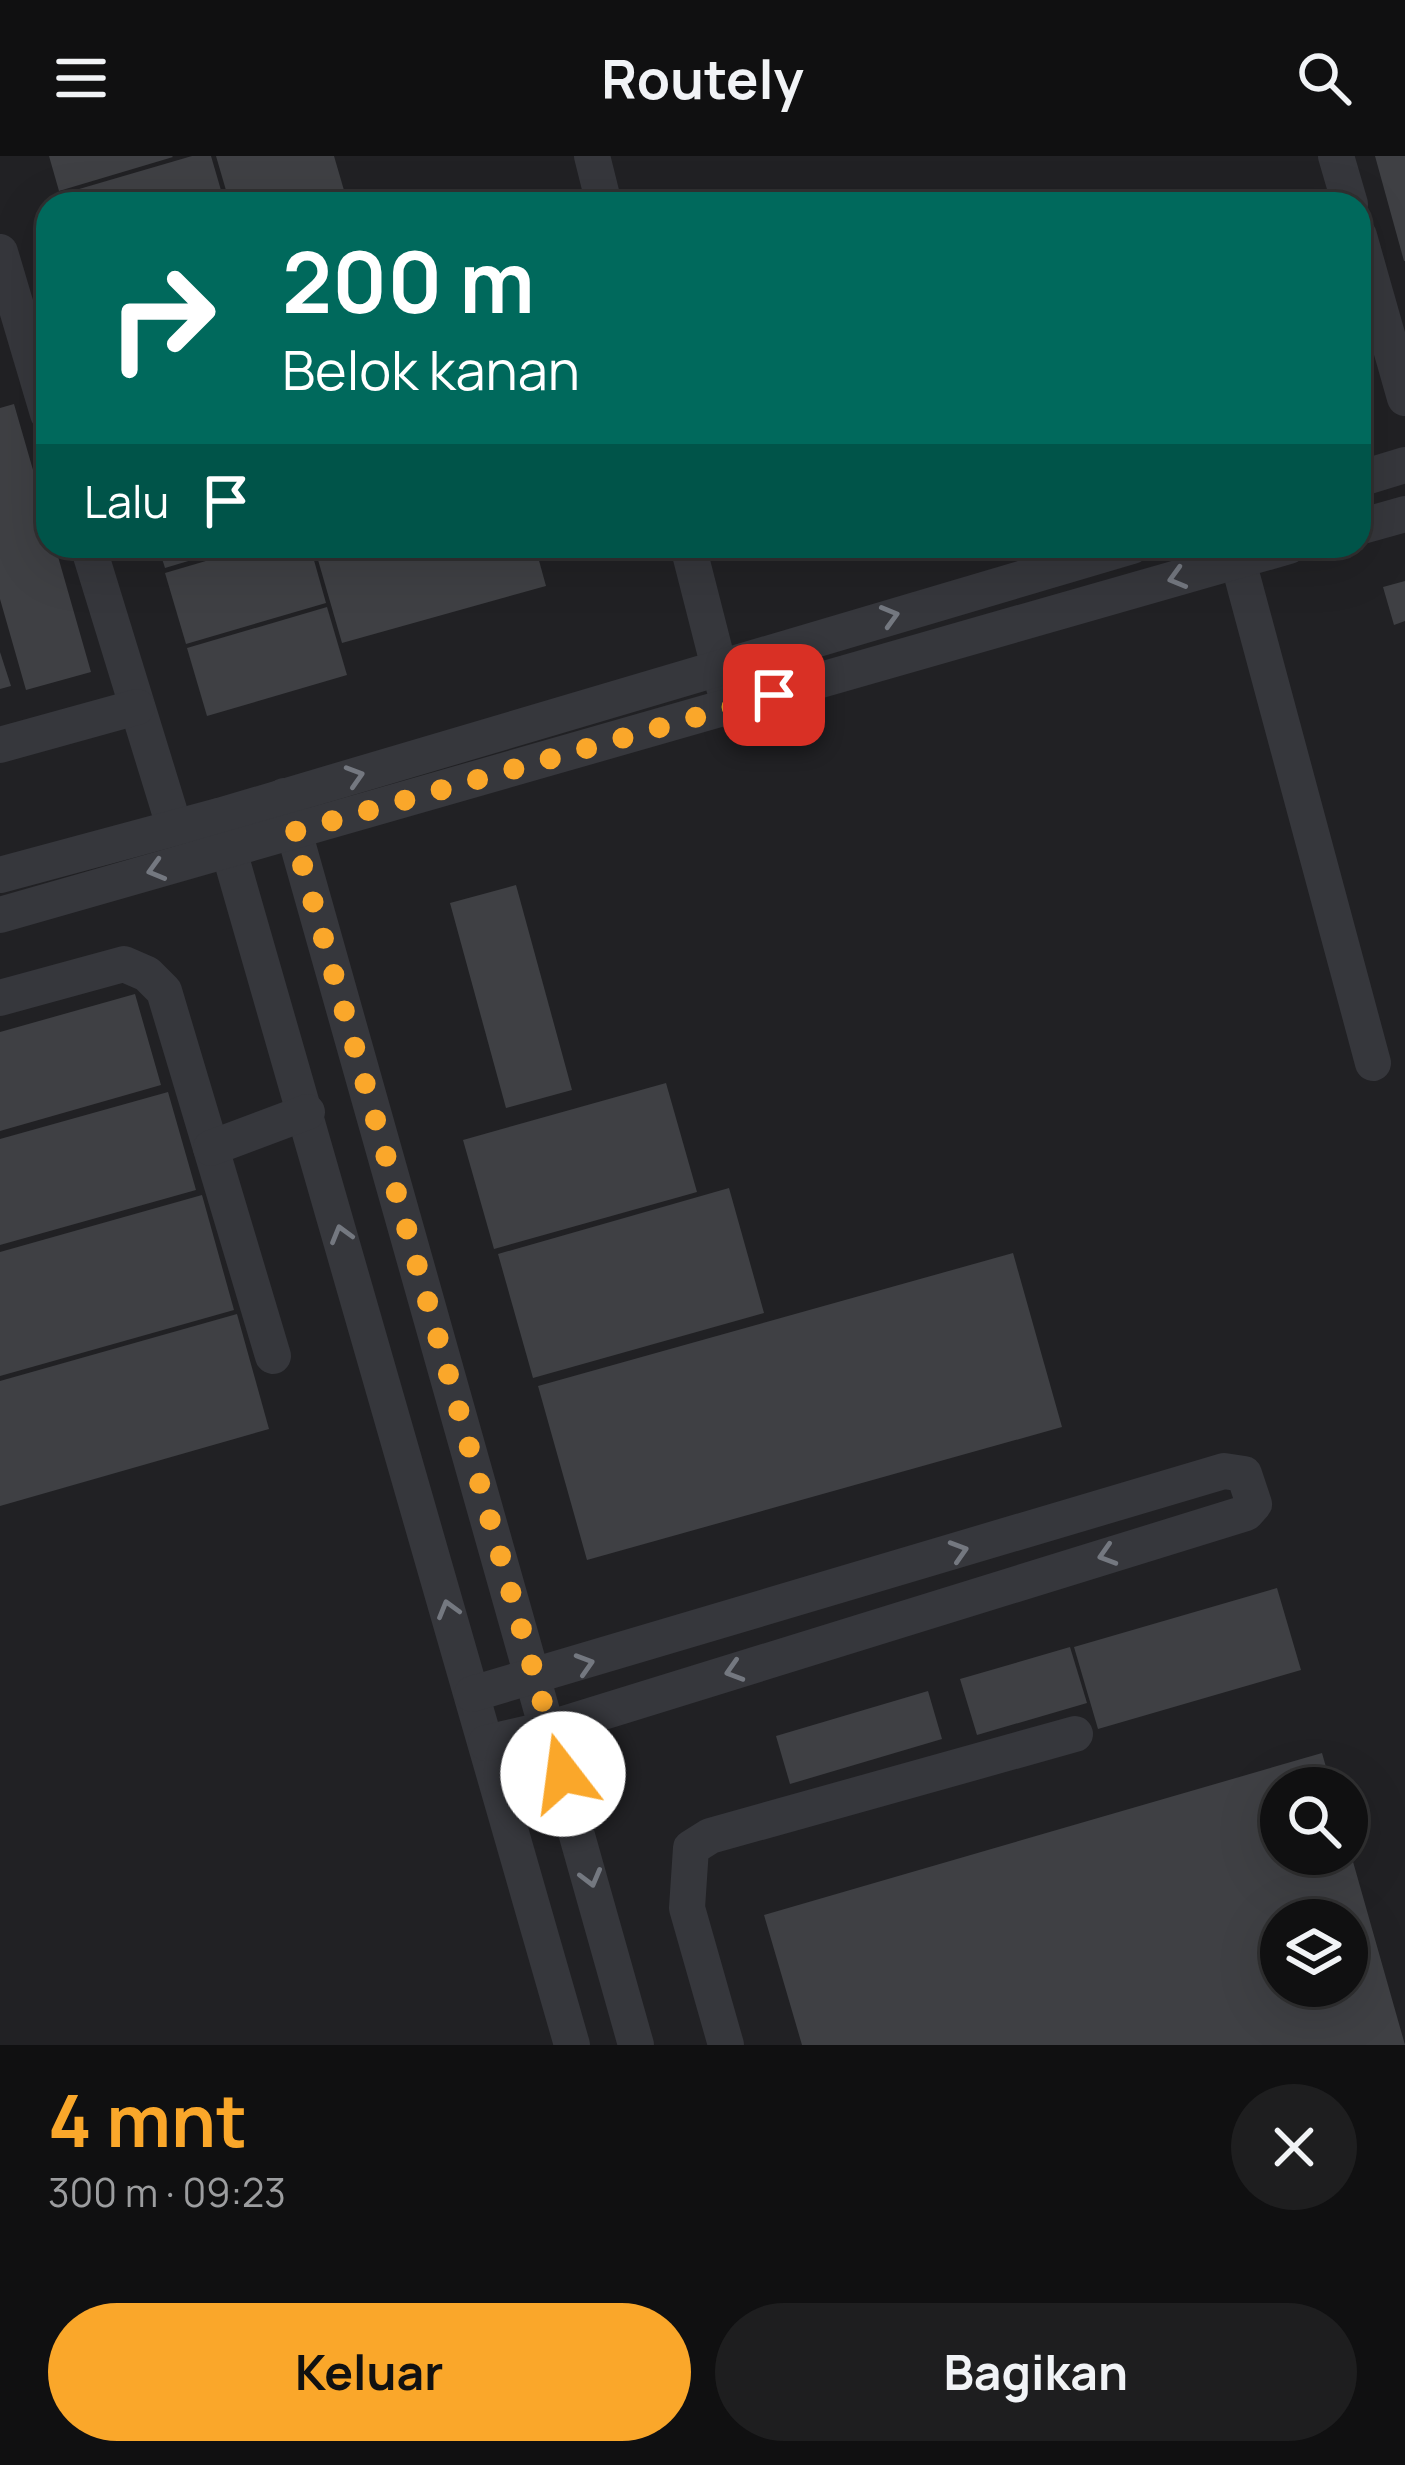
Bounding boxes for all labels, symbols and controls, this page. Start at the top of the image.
text: Routely [601,41,804,115]
icon: menu [48,45,114,111]
icon: search [1291,45,1357,111]
text: 200 m [282,223,535,338]
icon: right [84,240,240,396]
text: Belok kanan [282,332,580,406]
icon: arrive [193,468,259,534]
text: Lalu [84,470,169,532]
one-way arrow [1167,564,1188,589]
one-way arrow [879,605,900,630]
pin [723,644,825,746]
icon: arrive [741,662,807,728]
one-way arrow [344,765,365,790]
one-way arrow [146,856,166,881]
one-way arrow [331,1224,356,1245]
one-way arrow [947,1540,968,1565]
one-way arrow [1097,1541,1118,1566]
one-way arrow [437,1599,462,1620]
one-way arrow [574,1653,595,1678]
one-way arrow [724,1657,745,1682]
position arrow [500,1711,626,1837]
map controls [1260,1767,1368,2007]
button: search [1260,1767,1368,1875]
one-way arrow [577,1867,602,1888]
button: layers [1260,1899,1368,2007]
text: 4 mnt [48,2070,247,2169]
button: close [1231,2084,1357,2210]
text: 300 m · 09:23 [48,2165,286,2219]
button: Keluar [48,2303,691,2441]
button: Bagikan [715,2303,1357,2441]

